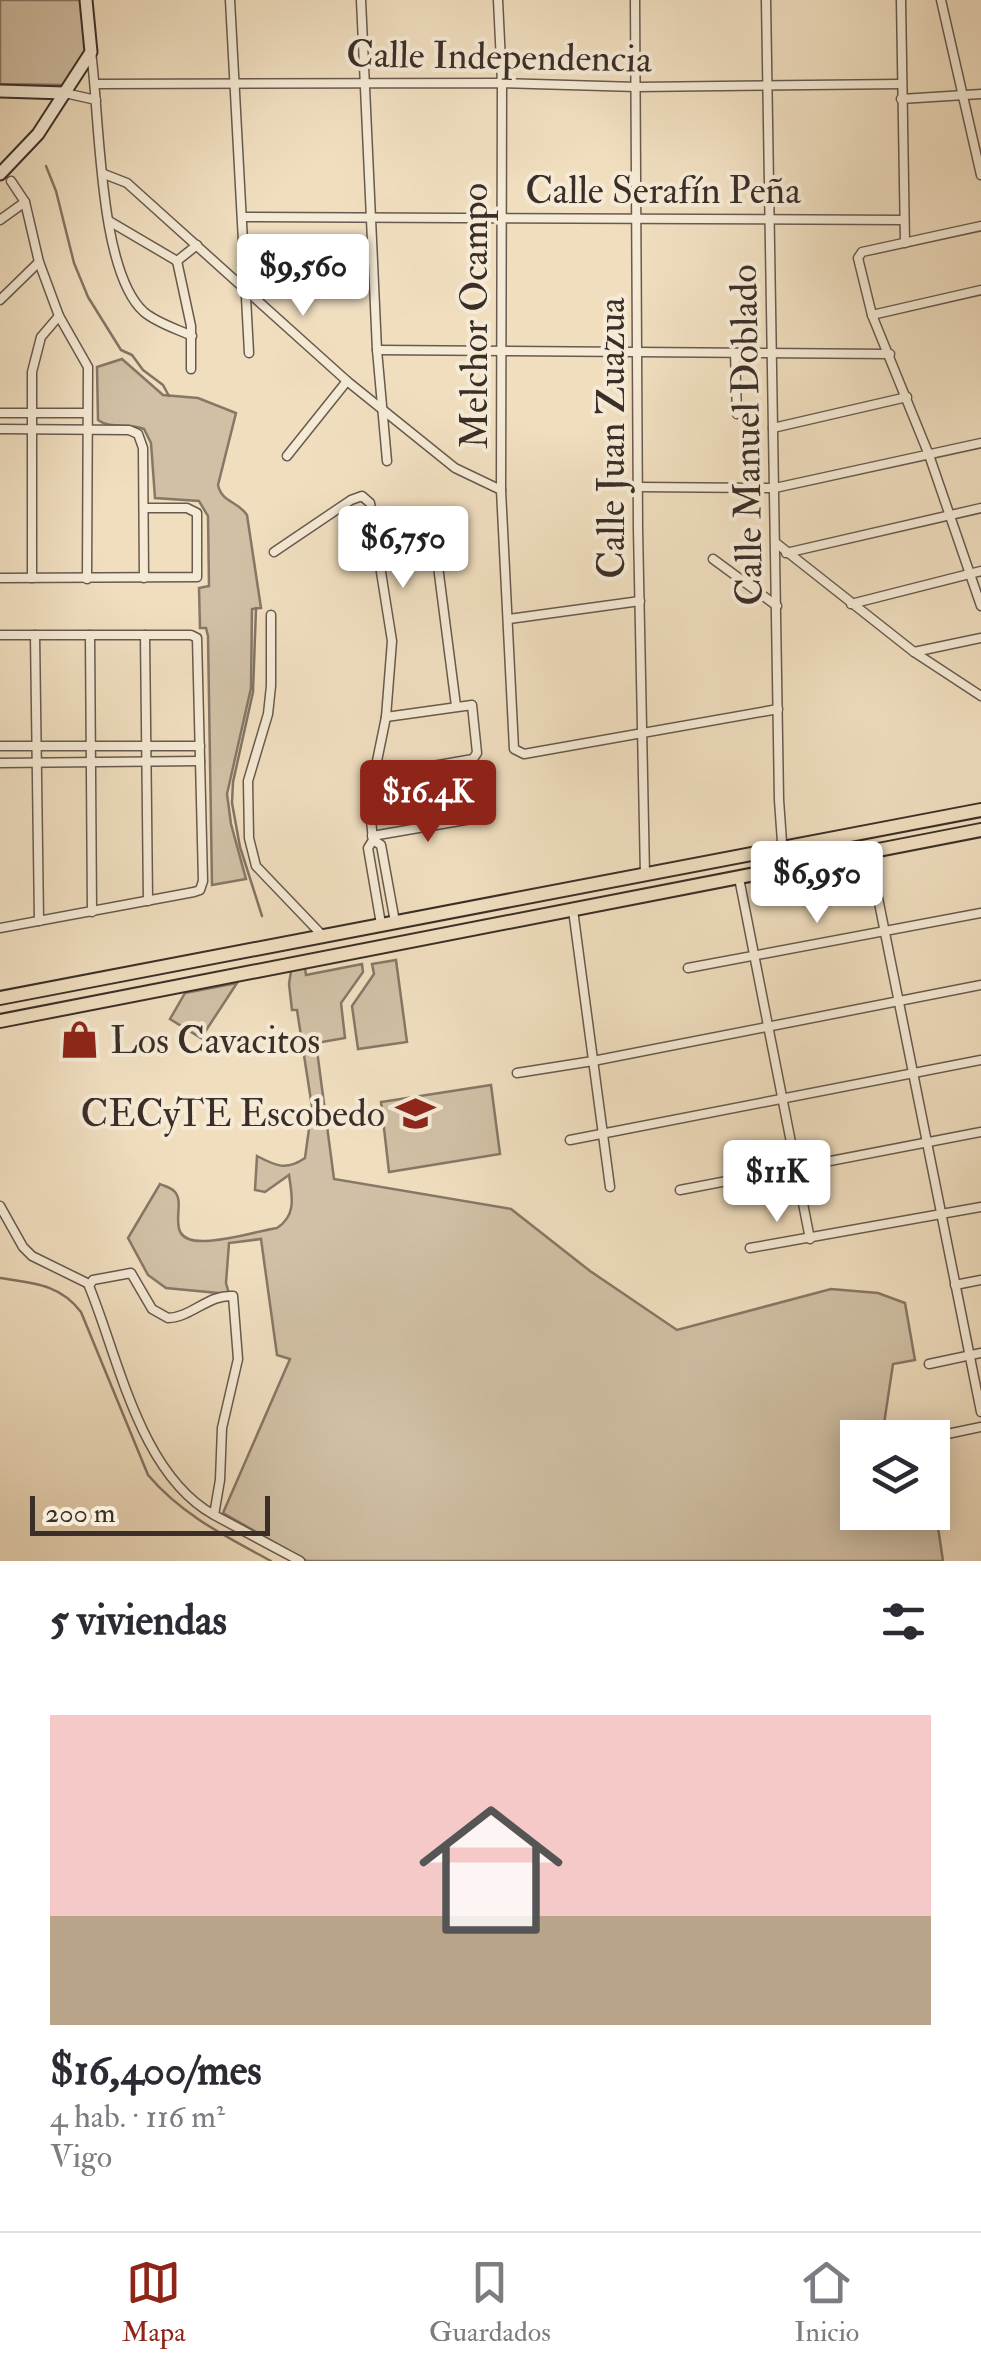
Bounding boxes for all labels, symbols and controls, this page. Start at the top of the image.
street label: Calle Independencia [346,30,653,84]
street label: Calle Serafín Peña [525,167,801,215]
street label: Melchor Ocampo [451,183,499,449]
pin: $9,560 [222,234,384,319]
text: $9,560 [259,246,347,286]
street label: Calle Manuel Doblado [720,264,774,606]
street label: Calle Juan Zuazua [588,297,636,579]
pin: $6,750 [322,506,484,591]
text: $6,750 [360,518,446,558]
pin: $16.4K [347,760,509,845]
text: $16.4K [382,772,474,812]
pin: $6,950 [736,841,898,926]
text: $6,950 [773,853,861,893]
place label: Los Cavacitos [110,1017,320,1065]
shop icon: Los Cavacitos [59,1019,101,1061]
place label: CECyTE Escobedo [80,1090,385,1138]
school or university icon: CECyTE Escobedo [394,1092,436,1134]
pin: $11K [718,1140,836,1225]
text: $11K [745,1152,809,1192]
map controls [840,1420,950,1530]
button: layers [840,1420,950,1530]
scale bar [30,1491,270,1536]
text: 200 m [45,1496,116,1531]
icon: filters [876,1594,931,1649]
text: 5 viviendas [50,1595,227,1647]
icon: home [401,1780,581,1960]
text: $16,400/mes [50,2045,262,2097]
text: 4 hab. · 116 m² [50,2097,225,2137]
text: Vigo [50,2137,112,2177]
tab: Mapa [122,2255,186,2350]
tab: Guardados [429,2255,551,2350]
tab: Inicio [794,2255,859,2350]

